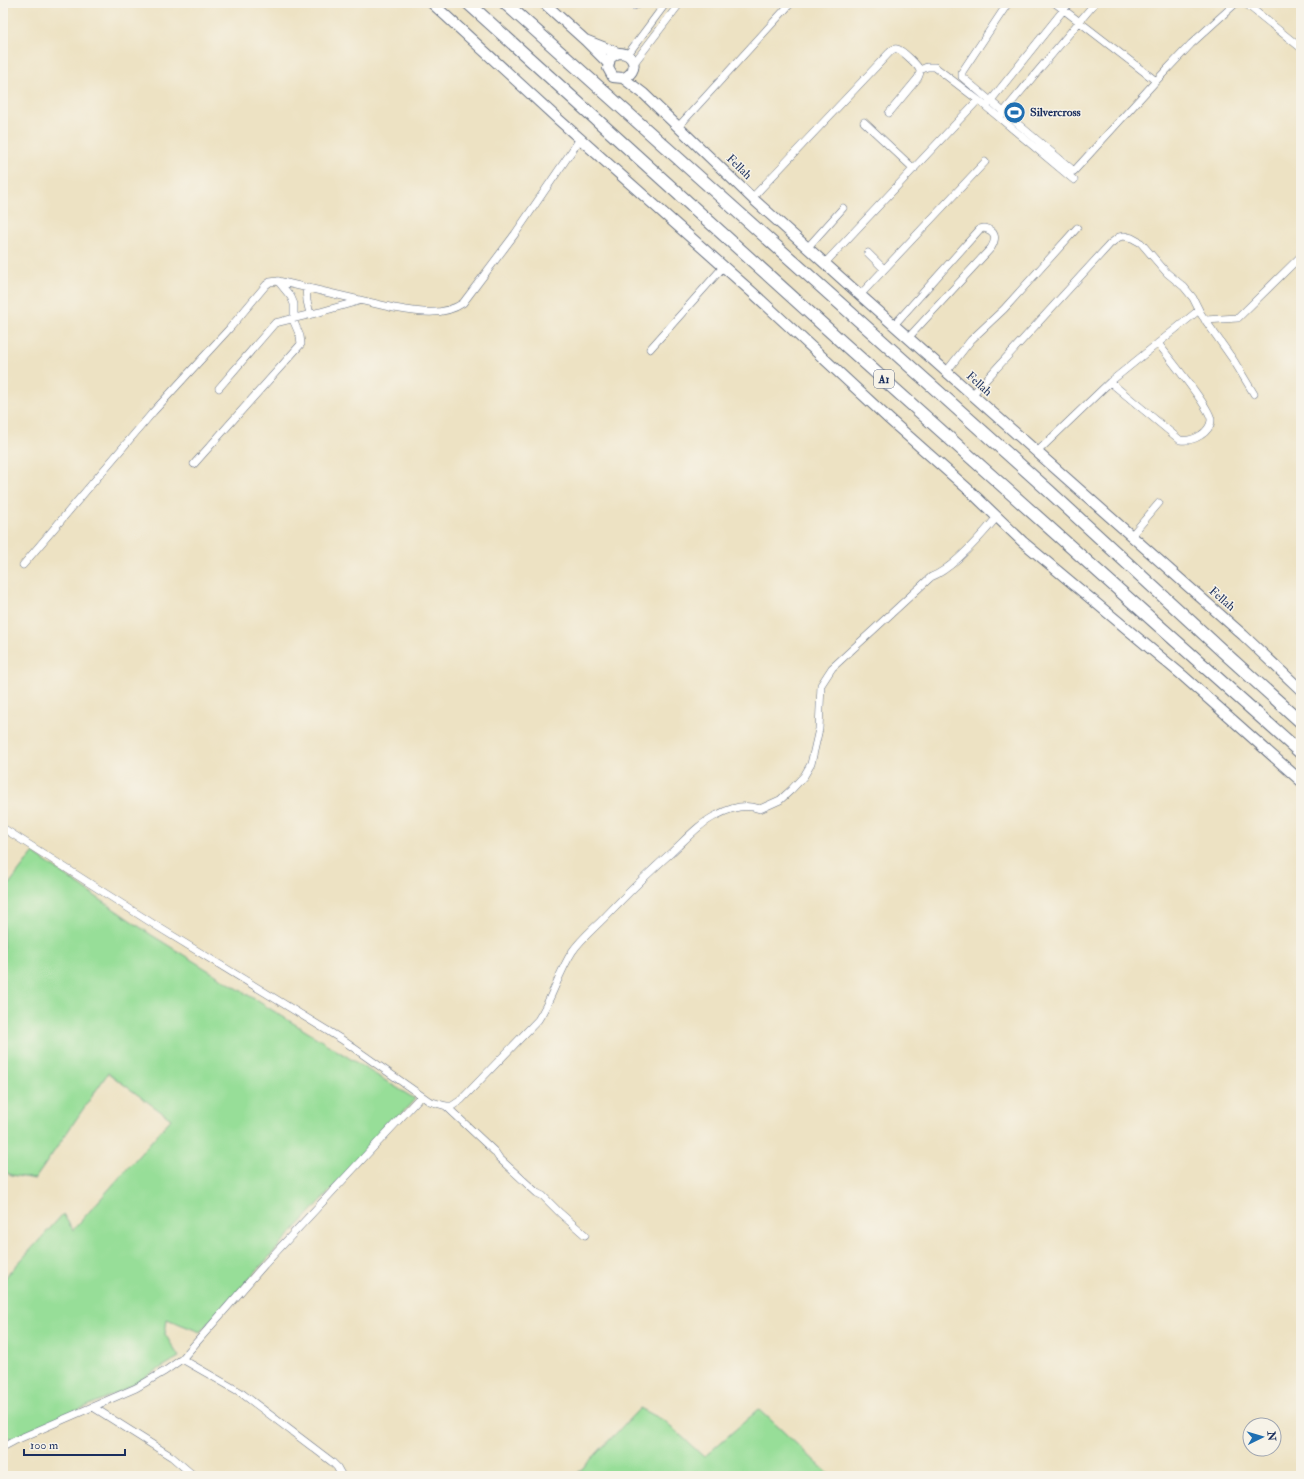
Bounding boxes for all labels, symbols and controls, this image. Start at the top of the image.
sports icon: Silvercross [1001,99,1027,125]
place label: Silvercross [1030,105,1081,120]
street label: Fellah [723,151,755,183]
street label: Fellah [963,369,996,400]
road number: A1 [874,370,894,388]
street label: Fellah [1206,584,1239,615]
north arrow [1242,1417,1282,1457]
text: N [1264,1430,1278,1443]
scale bar [24,1431,125,1457]
text: 100 m [30,1438,59,1453]

